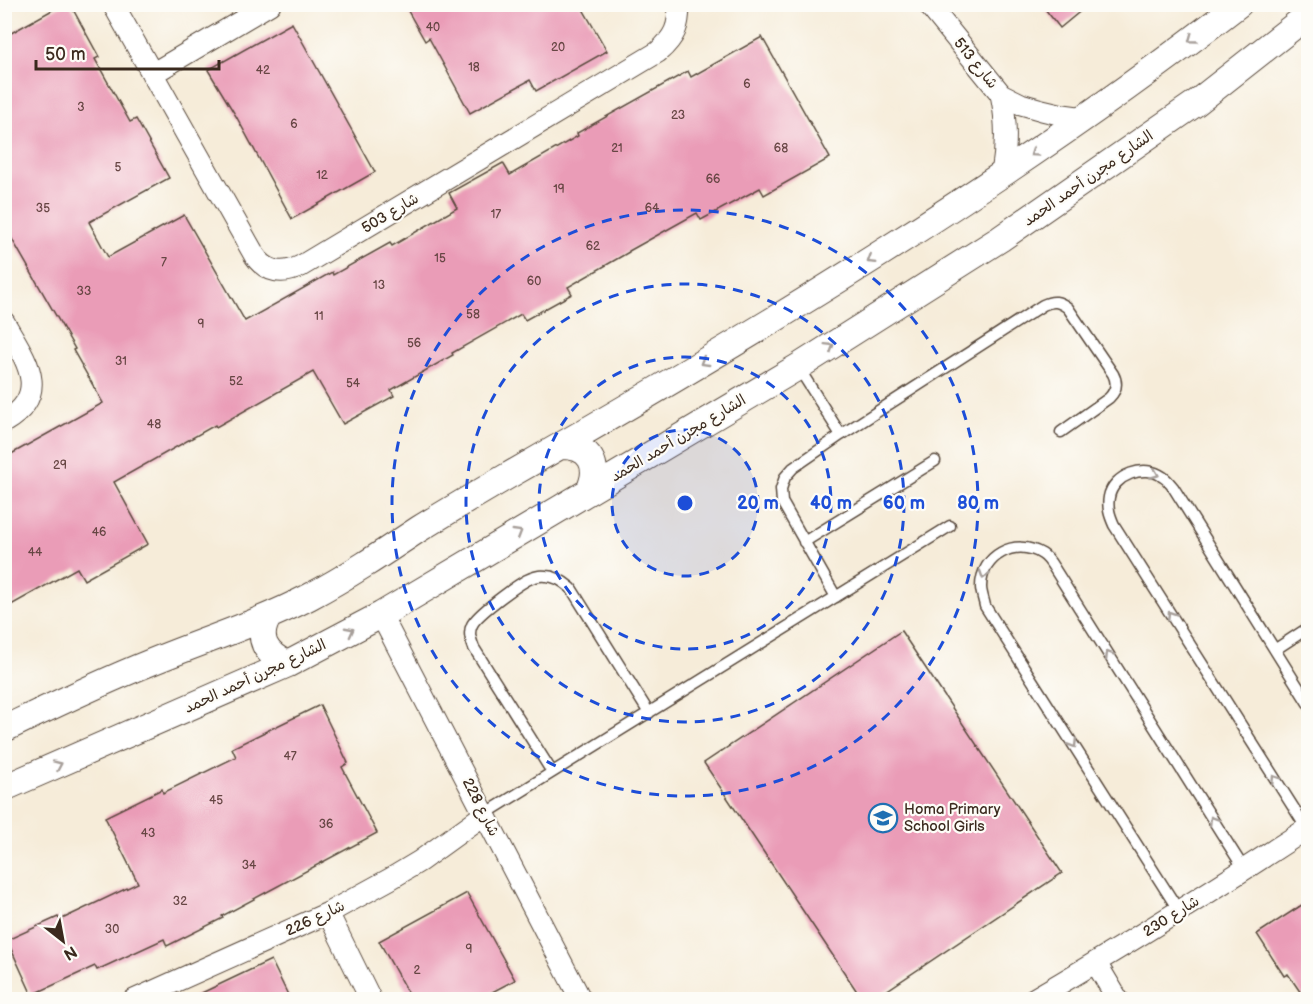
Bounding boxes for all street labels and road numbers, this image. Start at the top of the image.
street label: شارع 513 [949,34,1002,93]
street label: الشارع مجرن أحمد الحمد [1020,126,1157,231]
street label: شارع 503 [358,189,422,238]
street label: الشارع مجرن أحمد الحمد [607,390,749,486]
street label: الشارع مجرن أحمد الحمد [181,635,329,718]
street label: شارع 228 [458,775,503,840]
street label: شارع 230 [1139,892,1203,941]
street label: شارع 226 [282,896,348,940]

